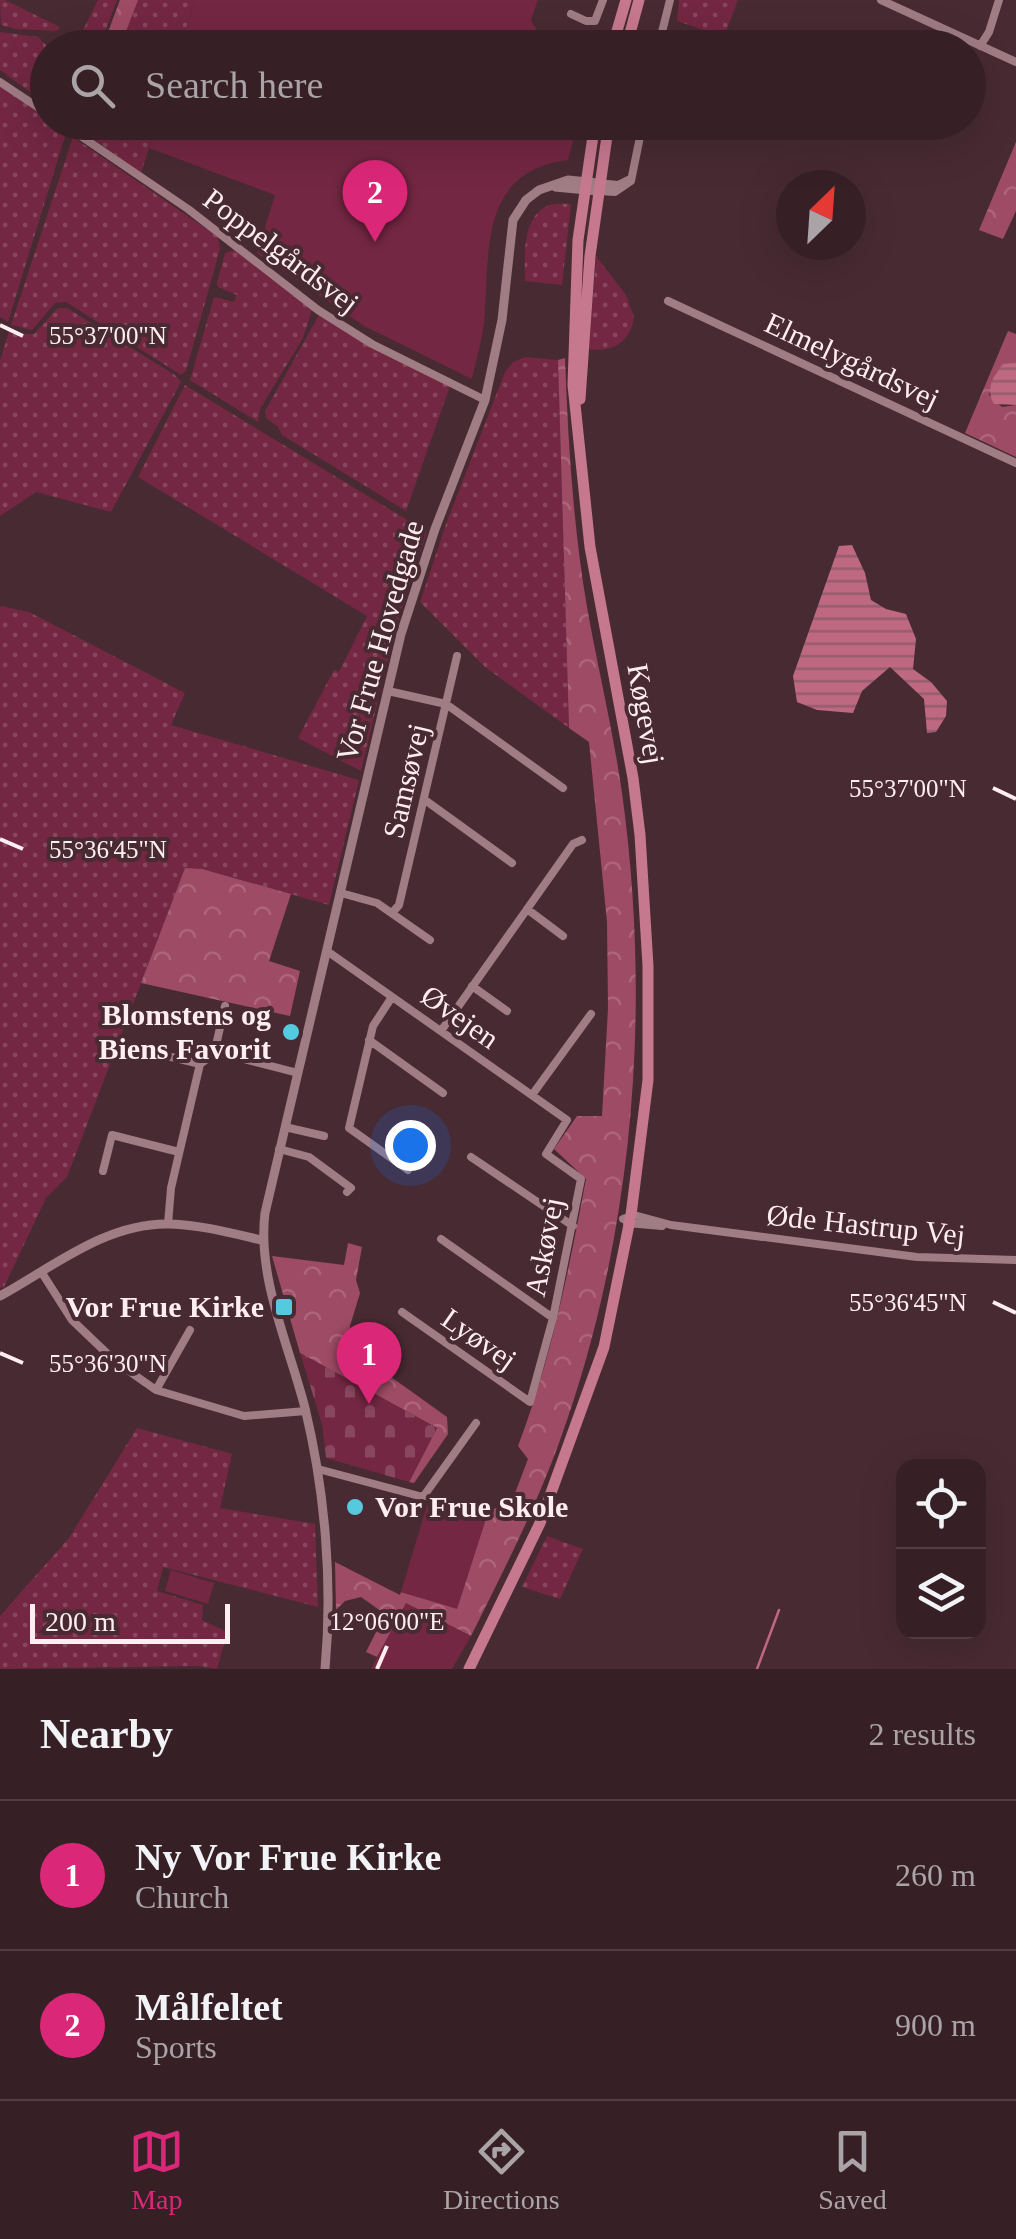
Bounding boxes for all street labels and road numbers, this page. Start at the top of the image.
street label: Poppelgårdsvej [198,182,365,319]
street label: Elmelygårdsvej [760,306,945,415]
street label: Vor Frue Hovedgade [329,516,430,765]
street label: Køgevej [621,661,672,767]
street label: Samsøvej [376,720,435,841]
street label: Øvejen [415,978,505,1055]
street label: Askøvej [518,1195,569,1299]
street label: Øde Hastrup Vej [765,1198,967,1251]
street label: Lyøvej [436,1301,523,1376]

